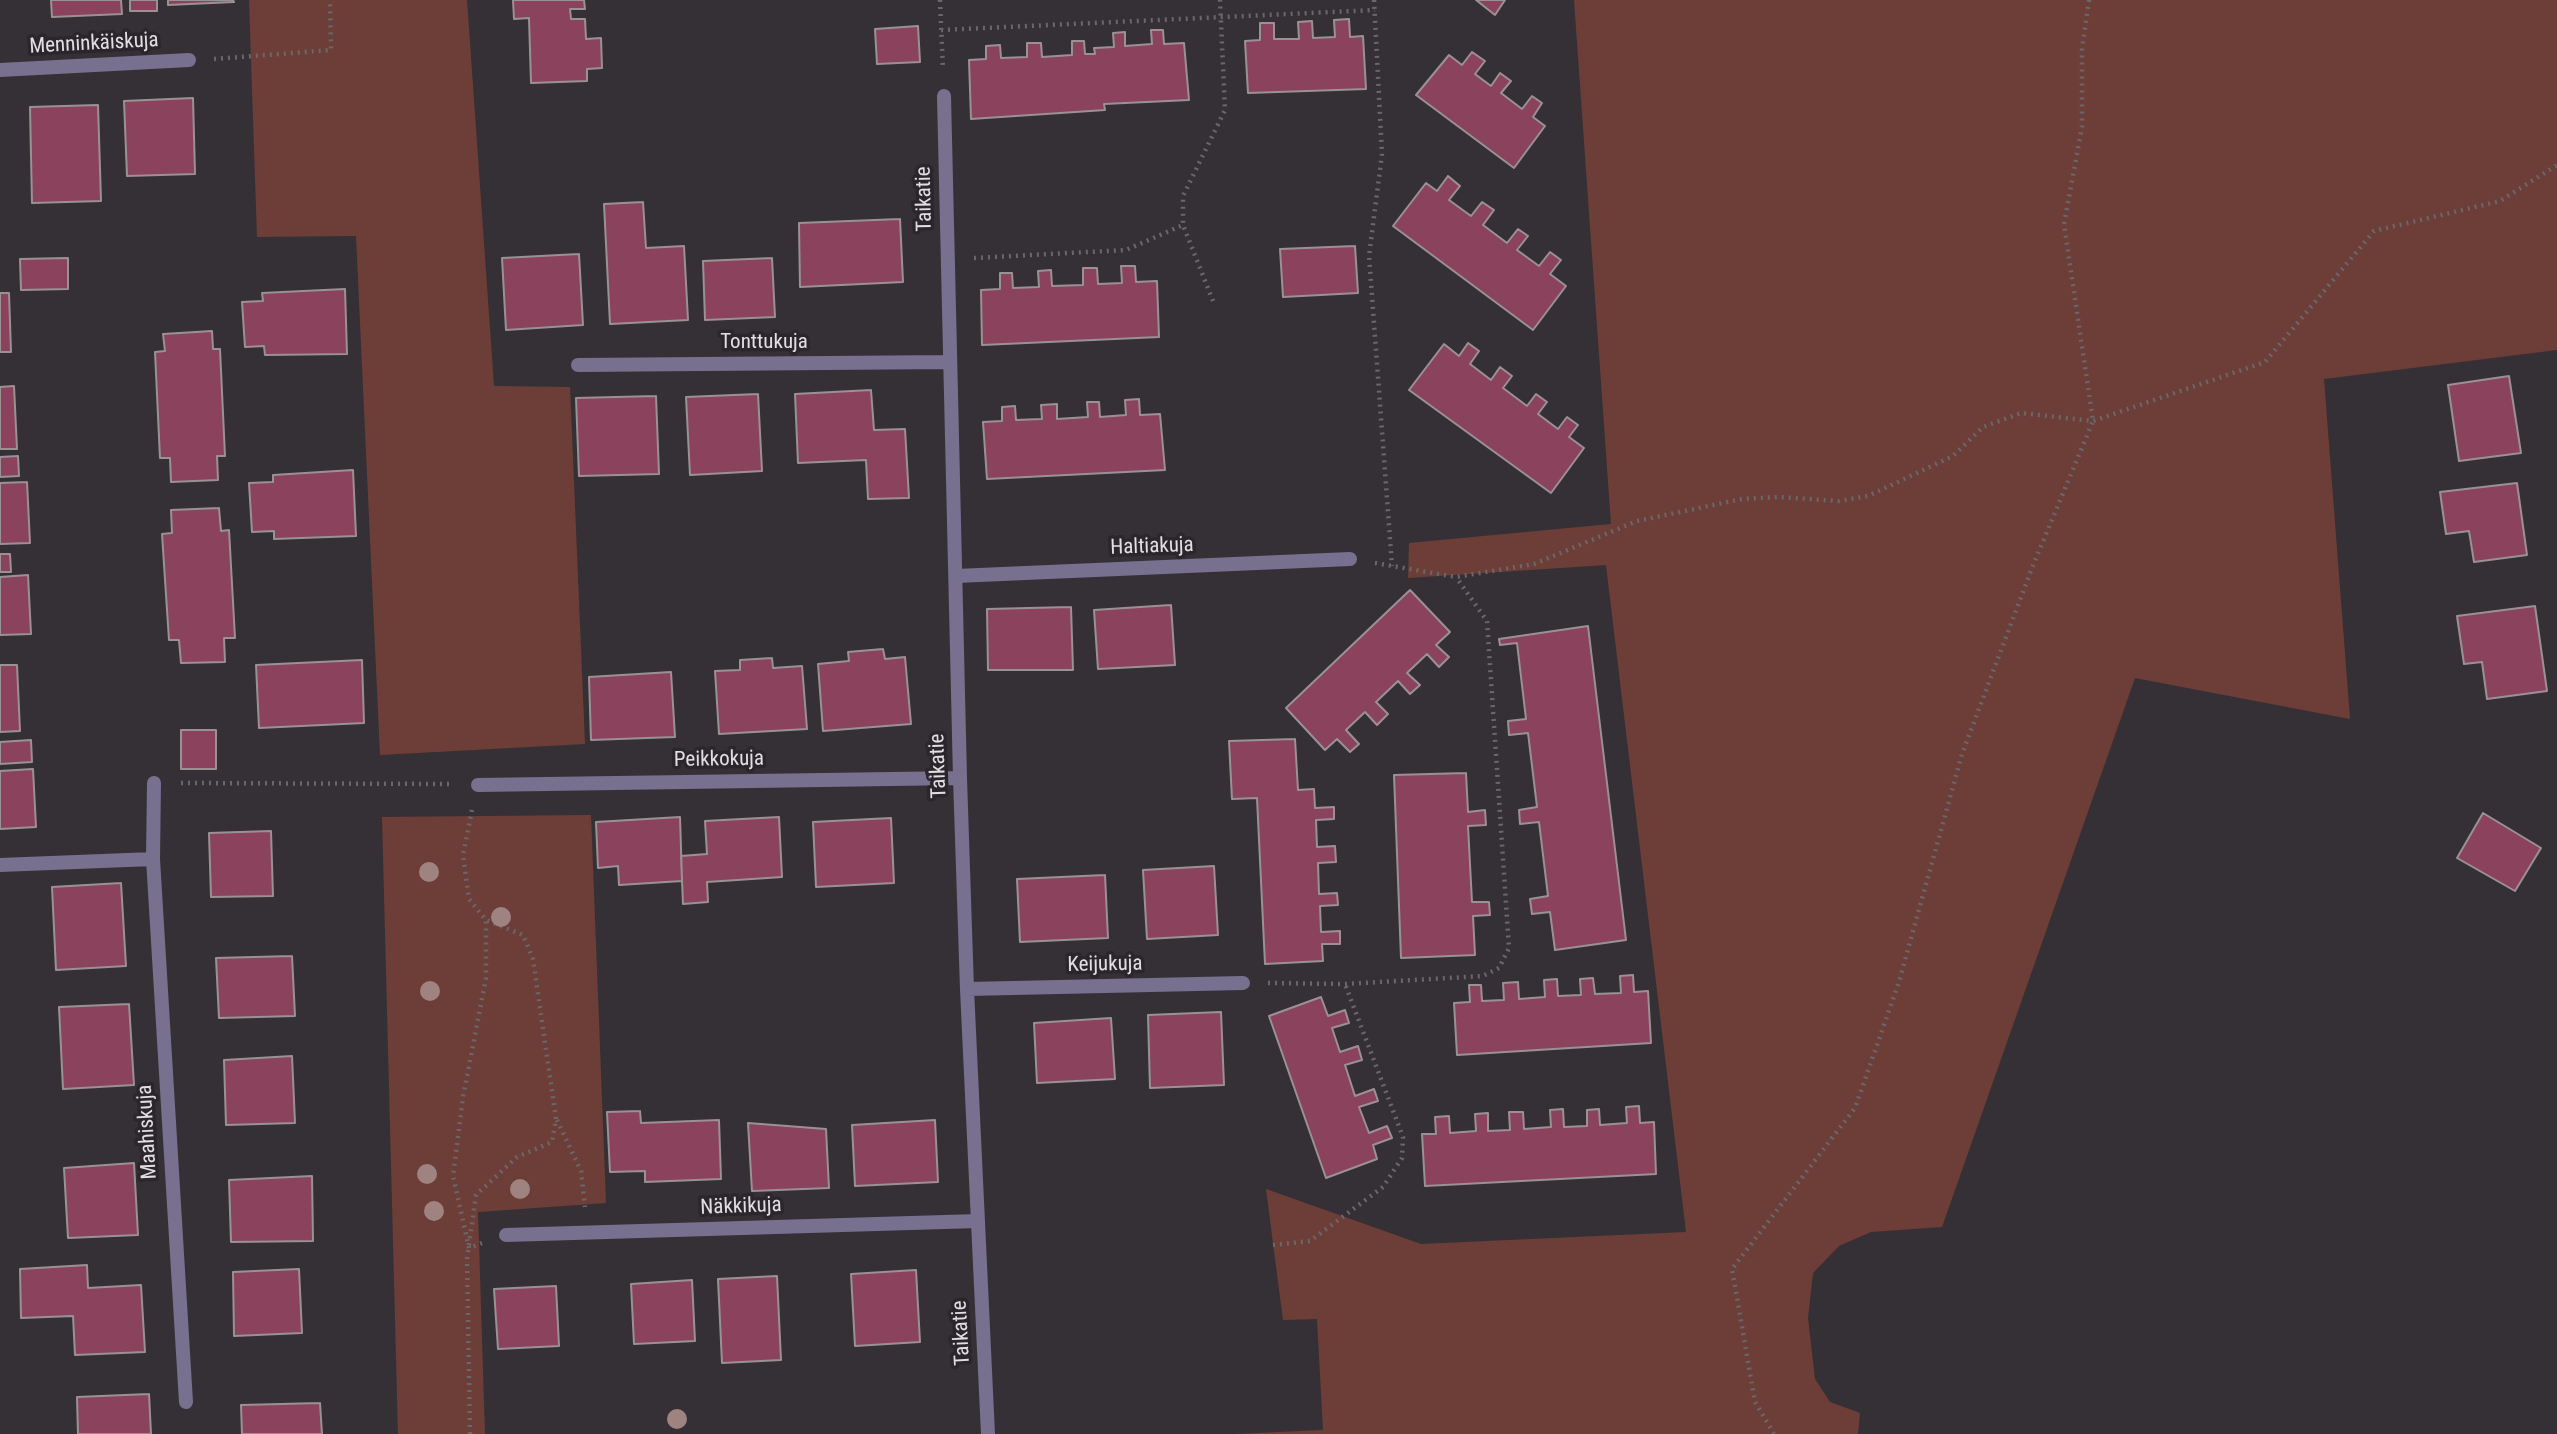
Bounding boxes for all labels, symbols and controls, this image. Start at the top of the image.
street label: Menninkäiskuja [29,28,159,60]
street label: Taikatie [912,166,938,232]
street label: Tonttukuja [720,330,808,356]
street label: Haltiakuja [1110,533,1194,561]
street label: Taikatie [925,733,953,799]
street label: Peikkokuja [674,747,764,773]
street label: Keijukuja [1067,952,1143,978]
street label: Maahiskuja [133,1084,163,1180]
street label: Näkkikuja [700,1193,782,1221]
street label: Taikatie [948,1300,976,1366]

